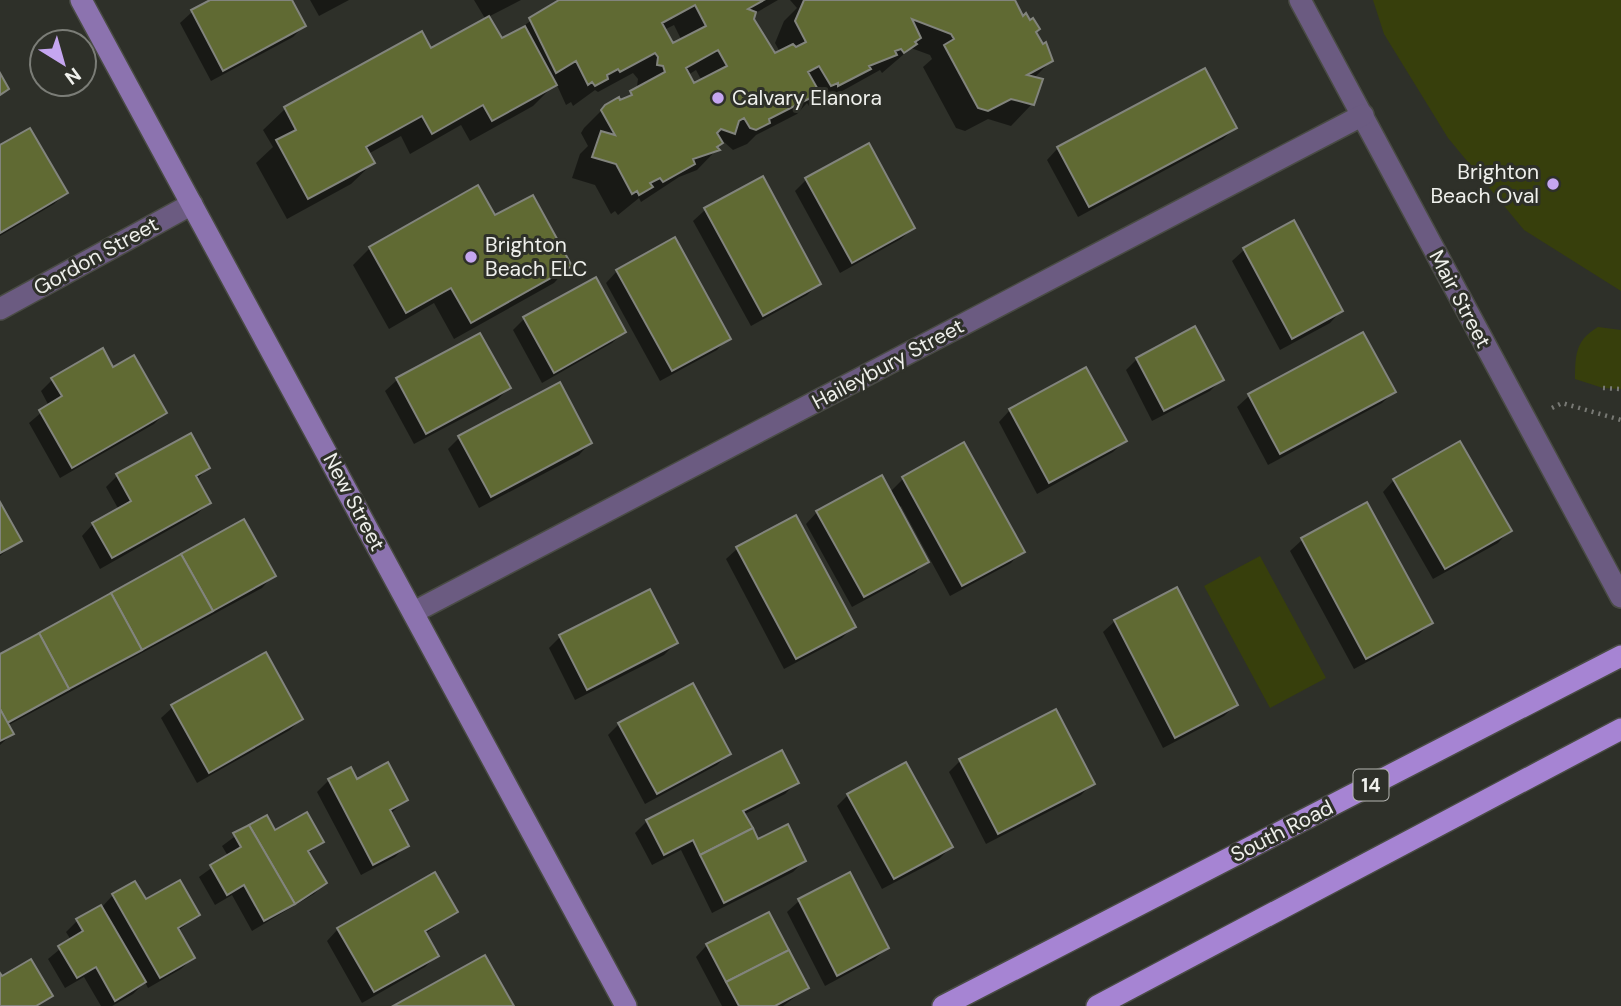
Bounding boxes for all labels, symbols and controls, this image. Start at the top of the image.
north arrow [28,28,98,98]
text: N [60,62,86,90]
place label: Calvary Elanora [732,84,882,112]
marker: Calvary Elanora [710,90,726,106]
place label: Brighton Beach Oval [1430,158,1539,210]
marker: Brighton Beach Oval [1545,176,1561,192]
street label: Gordon Street [29,210,163,302]
place label: Brighton Beach ELC [485,231,587,283]
street label: Mair Street [1423,245,1497,353]
marker: Brighton Beach ELC [463,249,479,265]
street label: Haileybury Street [807,312,969,416]
street label: New Street [316,448,392,556]
road number: 14 [1354,770,1388,800]
street label: South Road [1226,793,1338,869]

